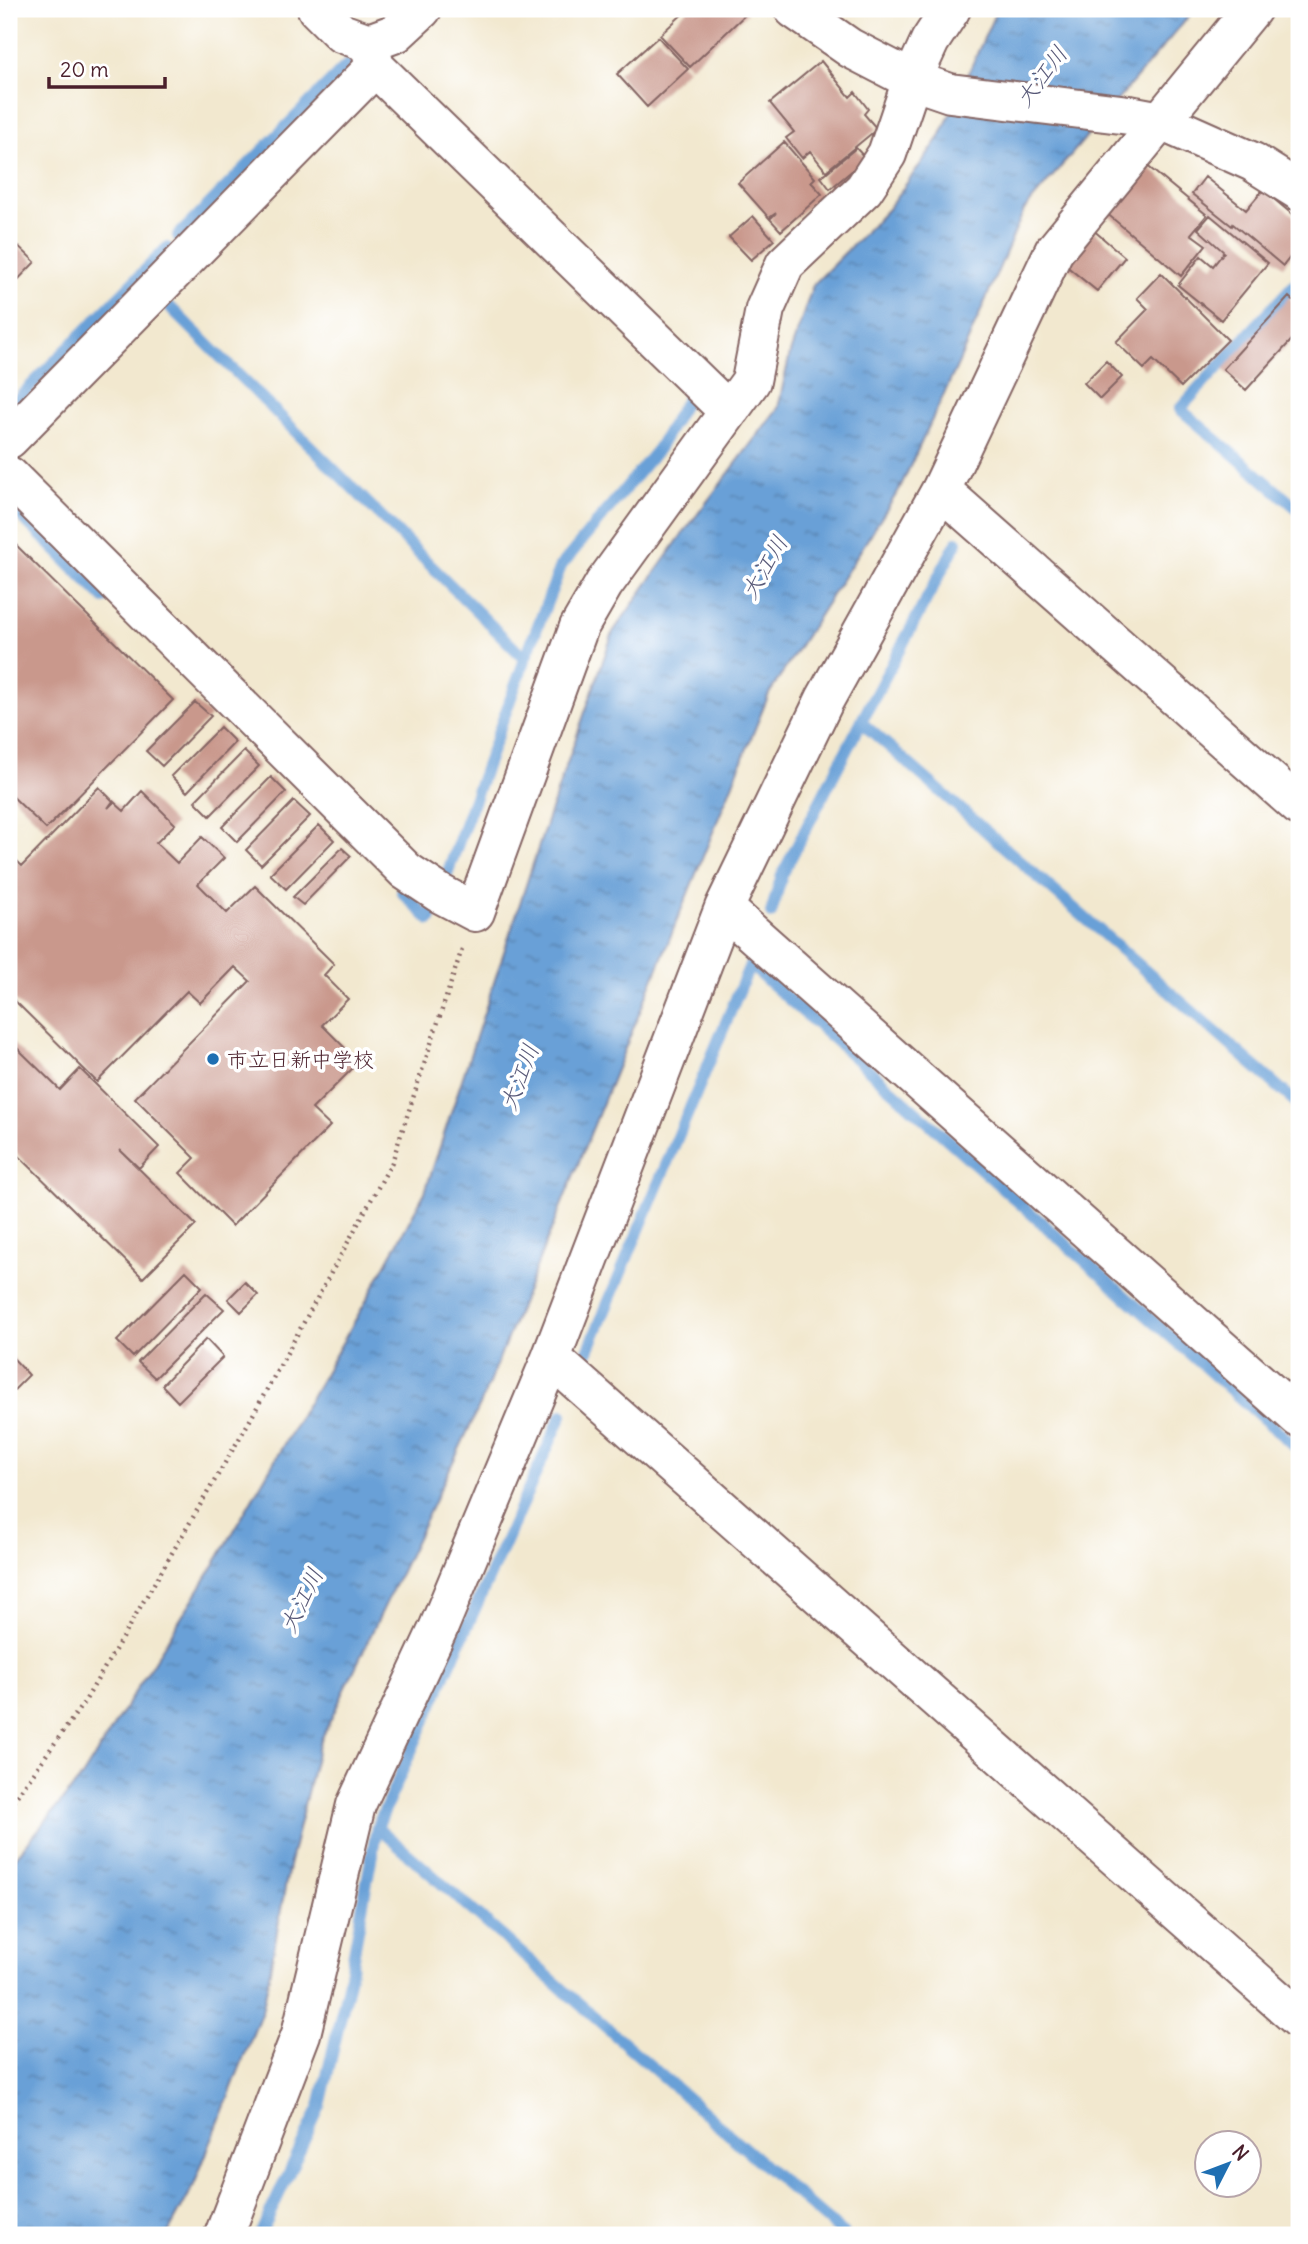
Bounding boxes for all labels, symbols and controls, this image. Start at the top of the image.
water label: 大江川 [1009,40,1073,112]
scale bar [49,46,164,90]
text: 20 m [60,56,109,83]
water label: 大江川 [734,530,794,604]
water label: 大江川 [493,1040,545,1114]
place label: 市立日新中学校 [227,1046,374,1073]
marker: 市立日新中学校 [205,1051,221,1067]
water label: 大江川 [273,1563,329,1637]
north arrow [1192,2128,1262,2198]
text: N [1227,2140,1254,2166]

